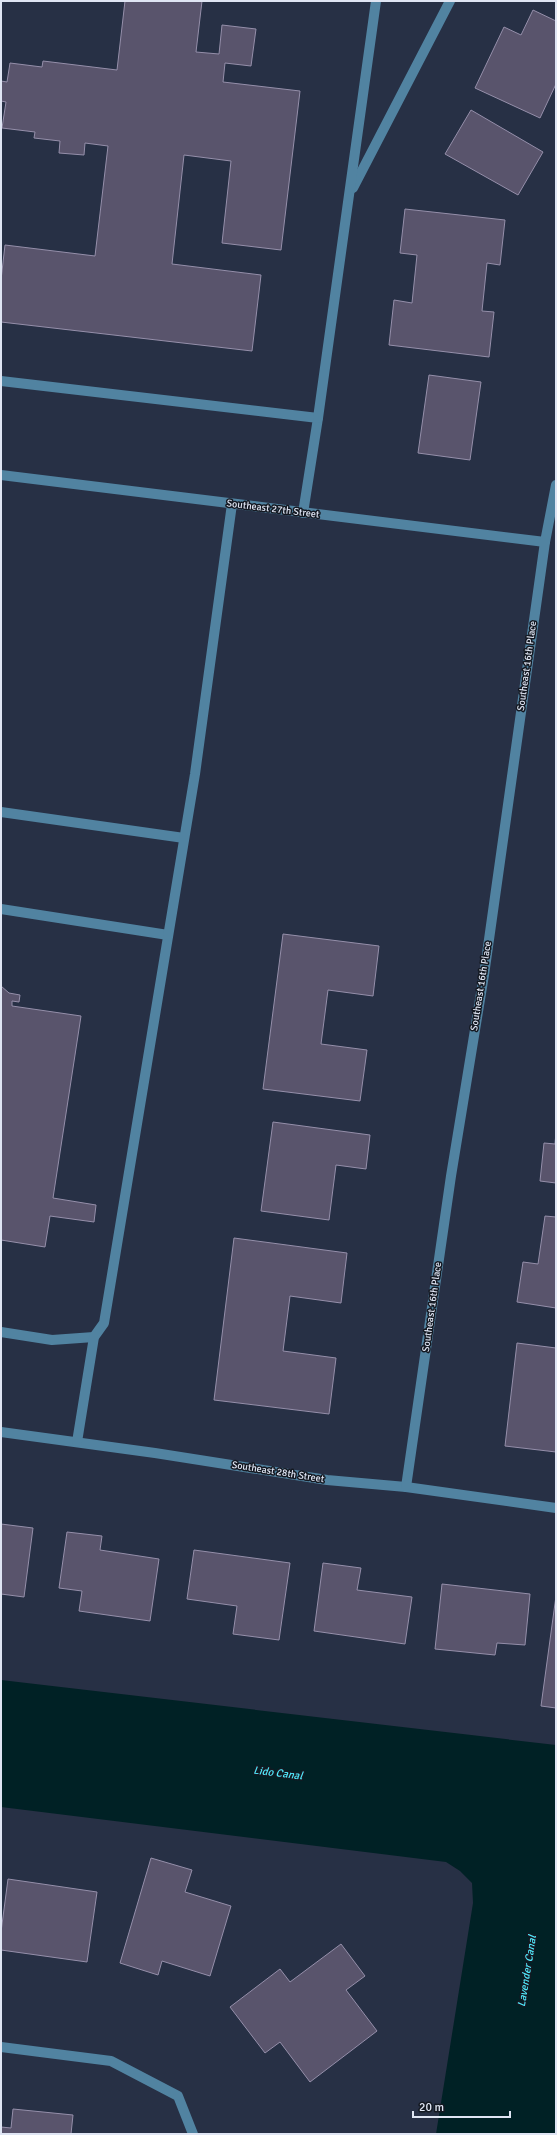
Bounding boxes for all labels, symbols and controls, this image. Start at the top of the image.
street label: Southeast 27th Street [226,497,321,521]
street label: Southeast 16th Place [515,620,539,712]
street label: Southeast 16th Place [468,940,494,1032]
street label: Southeast 16th Place [420,1261,444,1353]
street label: Southeast 28th Street [231,1459,326,1485]
water label: Lido Canal [253,1764,304,1783]
water label: Lavender Canal [515,1934,539,2008]
scale bar [413,2093,510,2119]
text: 20 m [419,2100,444,2115]

